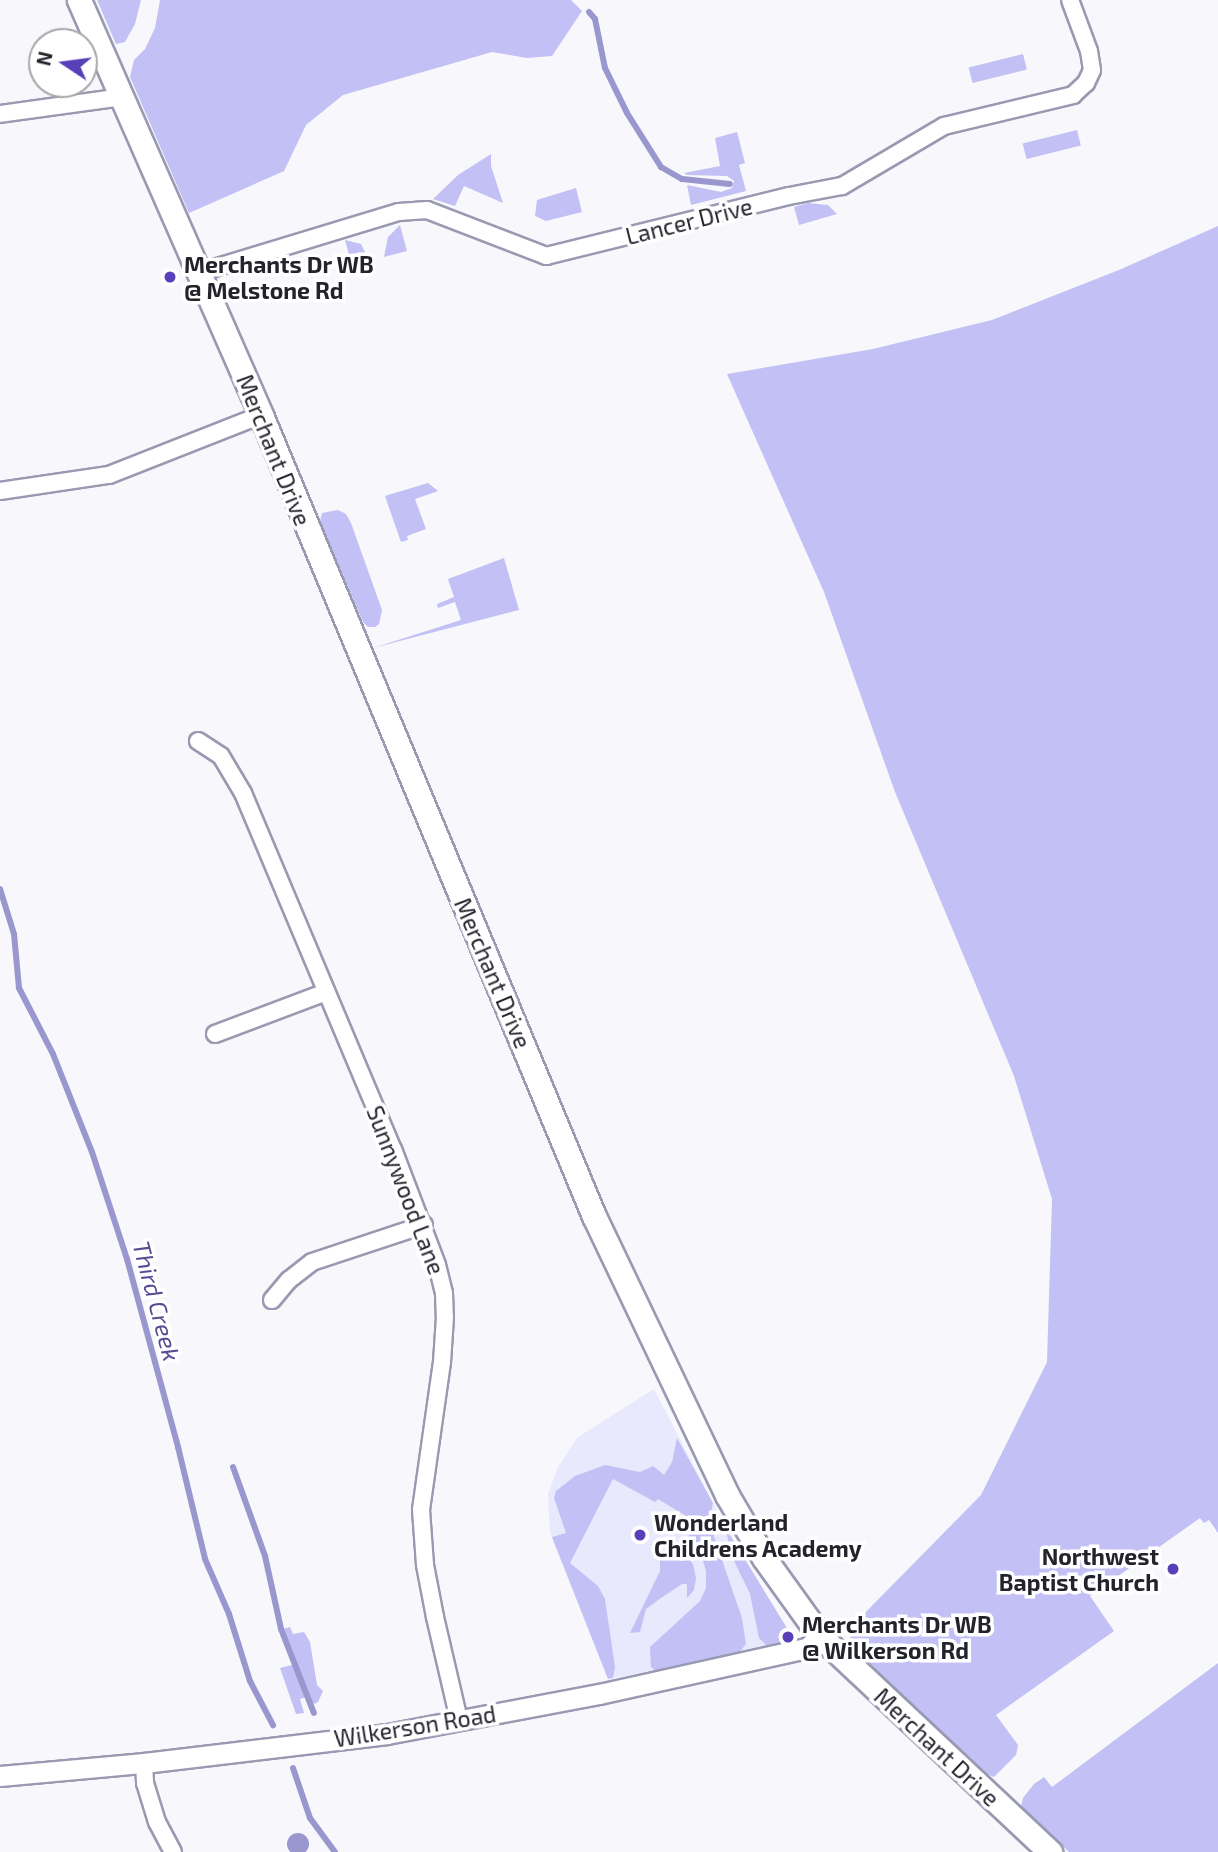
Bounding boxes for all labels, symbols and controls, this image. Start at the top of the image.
north arrow [28,28,98,98]
text: N [31,49,57,68]
street label: Lancer Drive [623,192,755,250]
place label: Merchants Dr WB @ Melstone Rd [184,250,374,304]
marker: Merchants Dr WB @ Melstone Rd [162,269,178,285]
street label: Merchant Drive [231,370,317,530]
street label: Merchant Drive [449,894,537,1052]
street label: Sunnywood Lane [361,1102,451,1278]
water label: Third Creek [127,1238,187,1364]
place label: Wonderland Childrens Academy [654,1508,862,1562]
marker: Wonderland Childrens Academy [632,1527,648,1543]
place label: Northwest Baptist Church [999,1542,1159,1596]
marker: Northwest Baptist Church [1165,1561,1181,1577]
place label: Merchants Dr WB @ Wilkerson Rd [802,1610,992,1664]
marker: Merchants Dr WB @ Wilkerson Rd [780,1629,796,1645]
street label: Merchant Drive [869,1682,1005,1812]
street label: Wilkerson Road [332,1700,498,1752]

